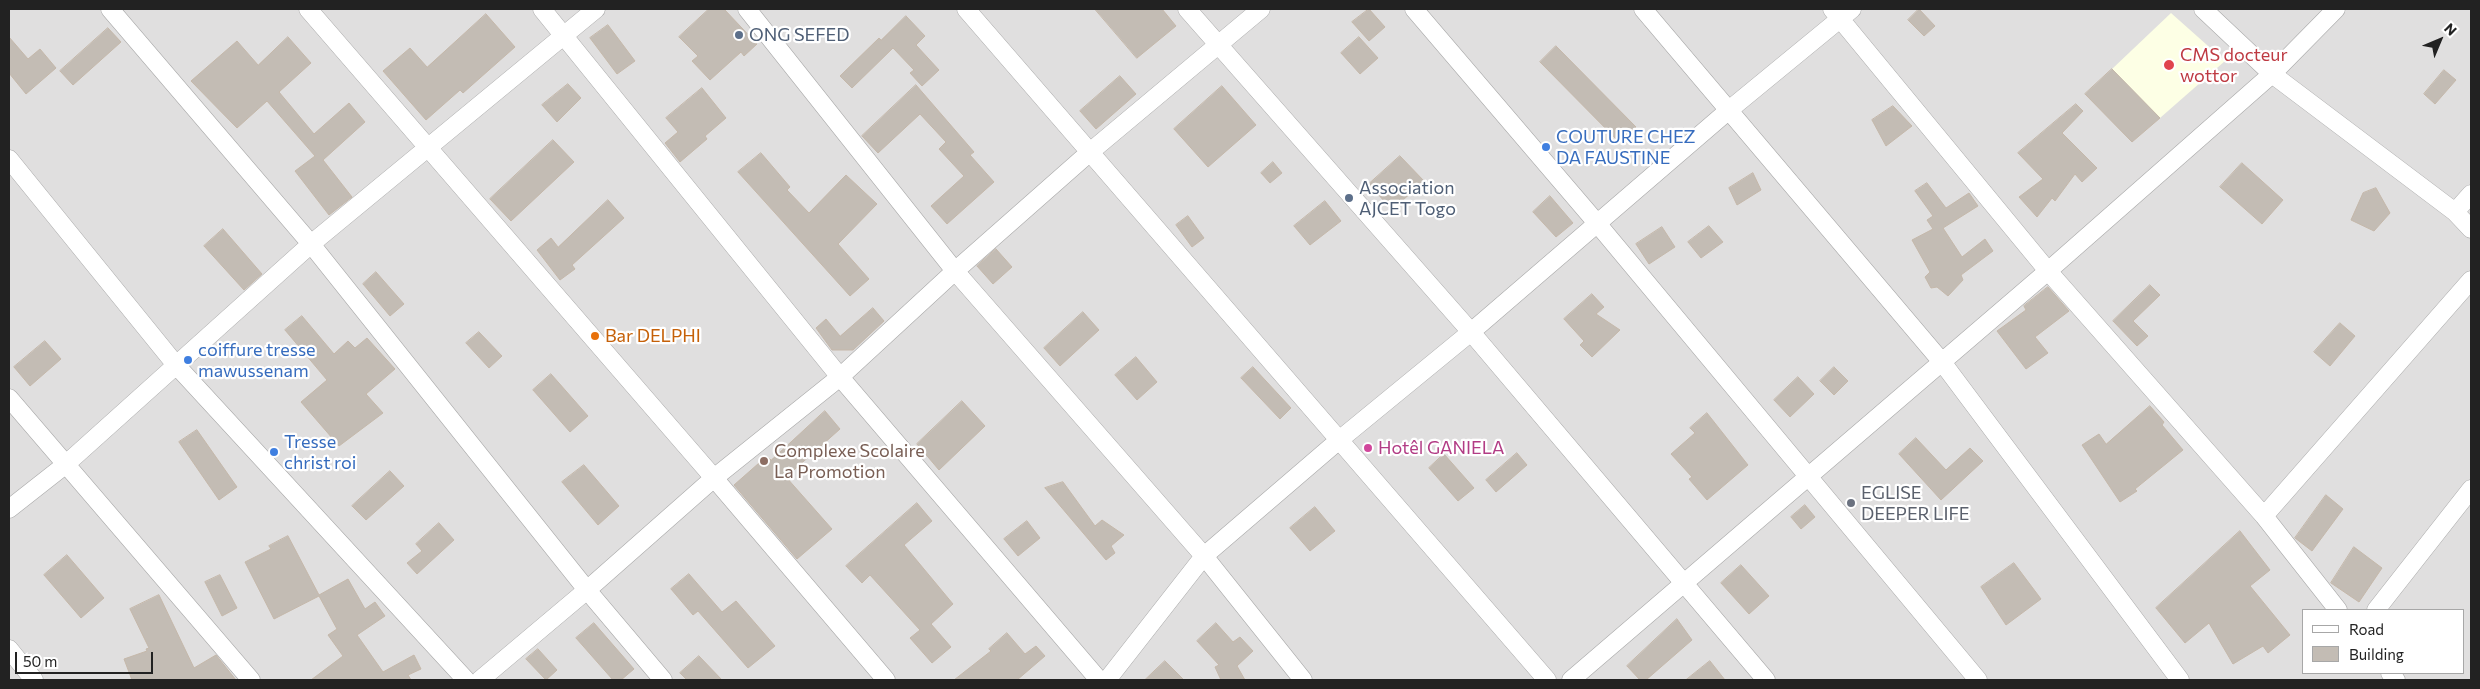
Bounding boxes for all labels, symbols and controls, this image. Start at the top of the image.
north arrow [2415,15,2465,65]
text: N [2441,19,2461,39]
place label: ONG SEFED [749,24,849,46]
marker: ONG SEFED [733,29,745,41]
place label: CMS docteur wottor [2180,44,2288,86]
marker: CMS docteur wottor [2162,58,2176,72]
place label: COUTURE CHEZ DA FAUSTINE [1556,126,1696,168]
marker: COUTURE CHEZ DA FAUSTINE [1540,141,1552,153]
place label: Association AJCET Togo [1359,177,1456,220]
marker: Association AJCET Togo [1343,192,1355,204]
place label: Bar DELPHI [605,325,701,347]
marker: Bar DELPHI [589,330,601,342]
place label: coiffure tresse mawussenam [198,339,316,382]
marker: coiffure tresse mawussenam [182,354,194,366]
place label: Tresse christ roi [284,431,356,474]
place label: Hotêl GANIELA [1378,437,1505,459]
place label: Complexe Scolaire La Promotion [774,440,925,482]
marker: Hotêl GANIELA [1362,442,1374,454]
marker: Tresse christ roi [268,446,280,458]
marker: Complexe Scolaire La Promotion [758,455,770,467]
place label: EGLISE DEEPER LIFE [1861,482,1969,524]
marker: EGLISE DEEPER LIFE [1845,497,1857,509]
legend [2302,609,2465,674]
text: Road [2349,620,2384,638]
scale bar [18,642,155,674]
text: Building [2349,645,2404,663]
text: 50 m [23,652,57,670]

